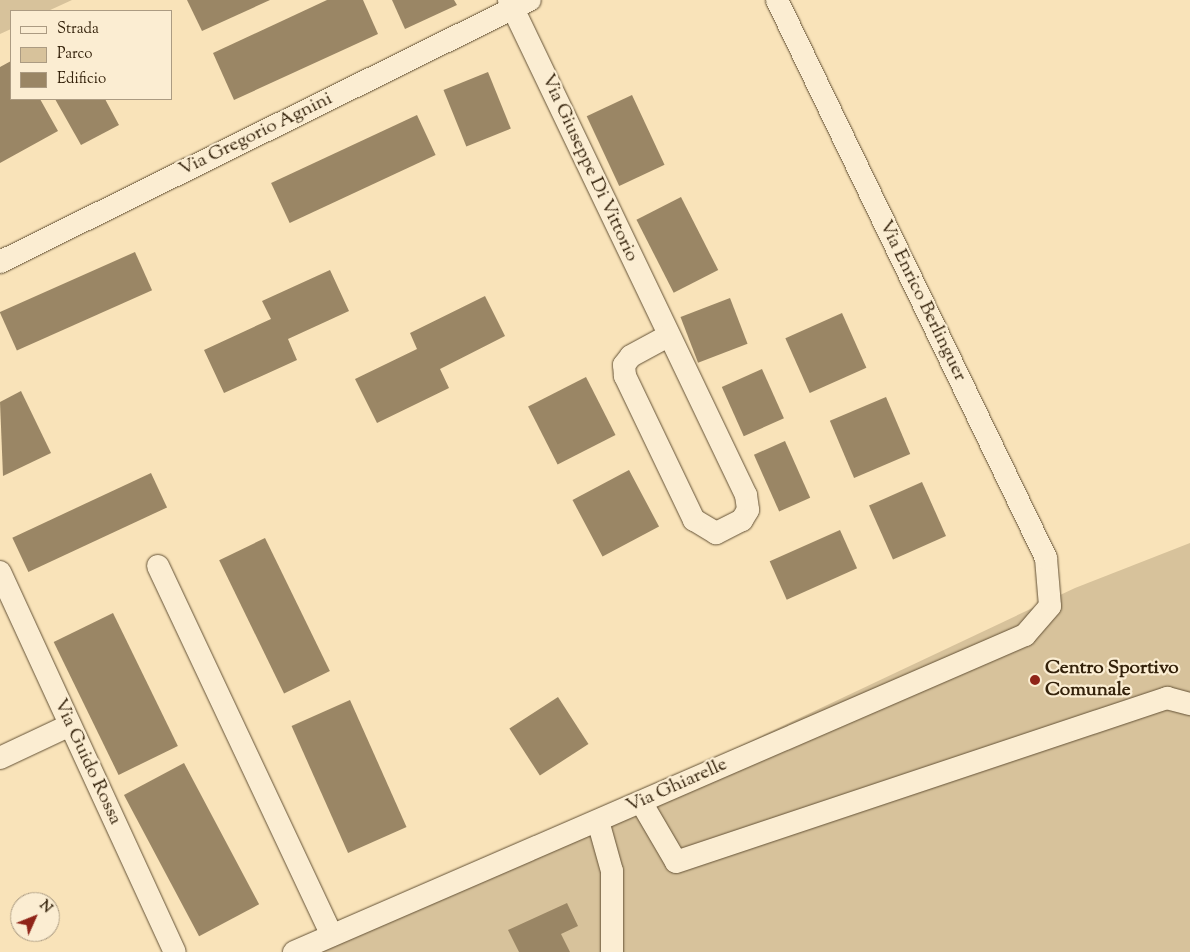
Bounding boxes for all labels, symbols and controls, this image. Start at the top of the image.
legend [10,10,172,100]
text: Strada [57,19,99,40]
text: Parco [57,44,93,65]
text: Edificio [57,69,106,90]
street label: Via Giuseppe Di Vittorio [535,71,643,265]
street label: Via Gregorio Agnini [176,88,336,182]
street label: Via Enrico Berlinguer [873,217,971,385]
place label: Centro Sportivo Comunale [1045,658,1179,702]
marker: Centro Sportivo Comunale [1029,674,1041,686]
street label: Via Guido Rossa [48,695,126,829]
street label: Via Ghiarelle [623,754,731,818]
north arrow [10,892,60,942]
text: N [34,896,56,918]

